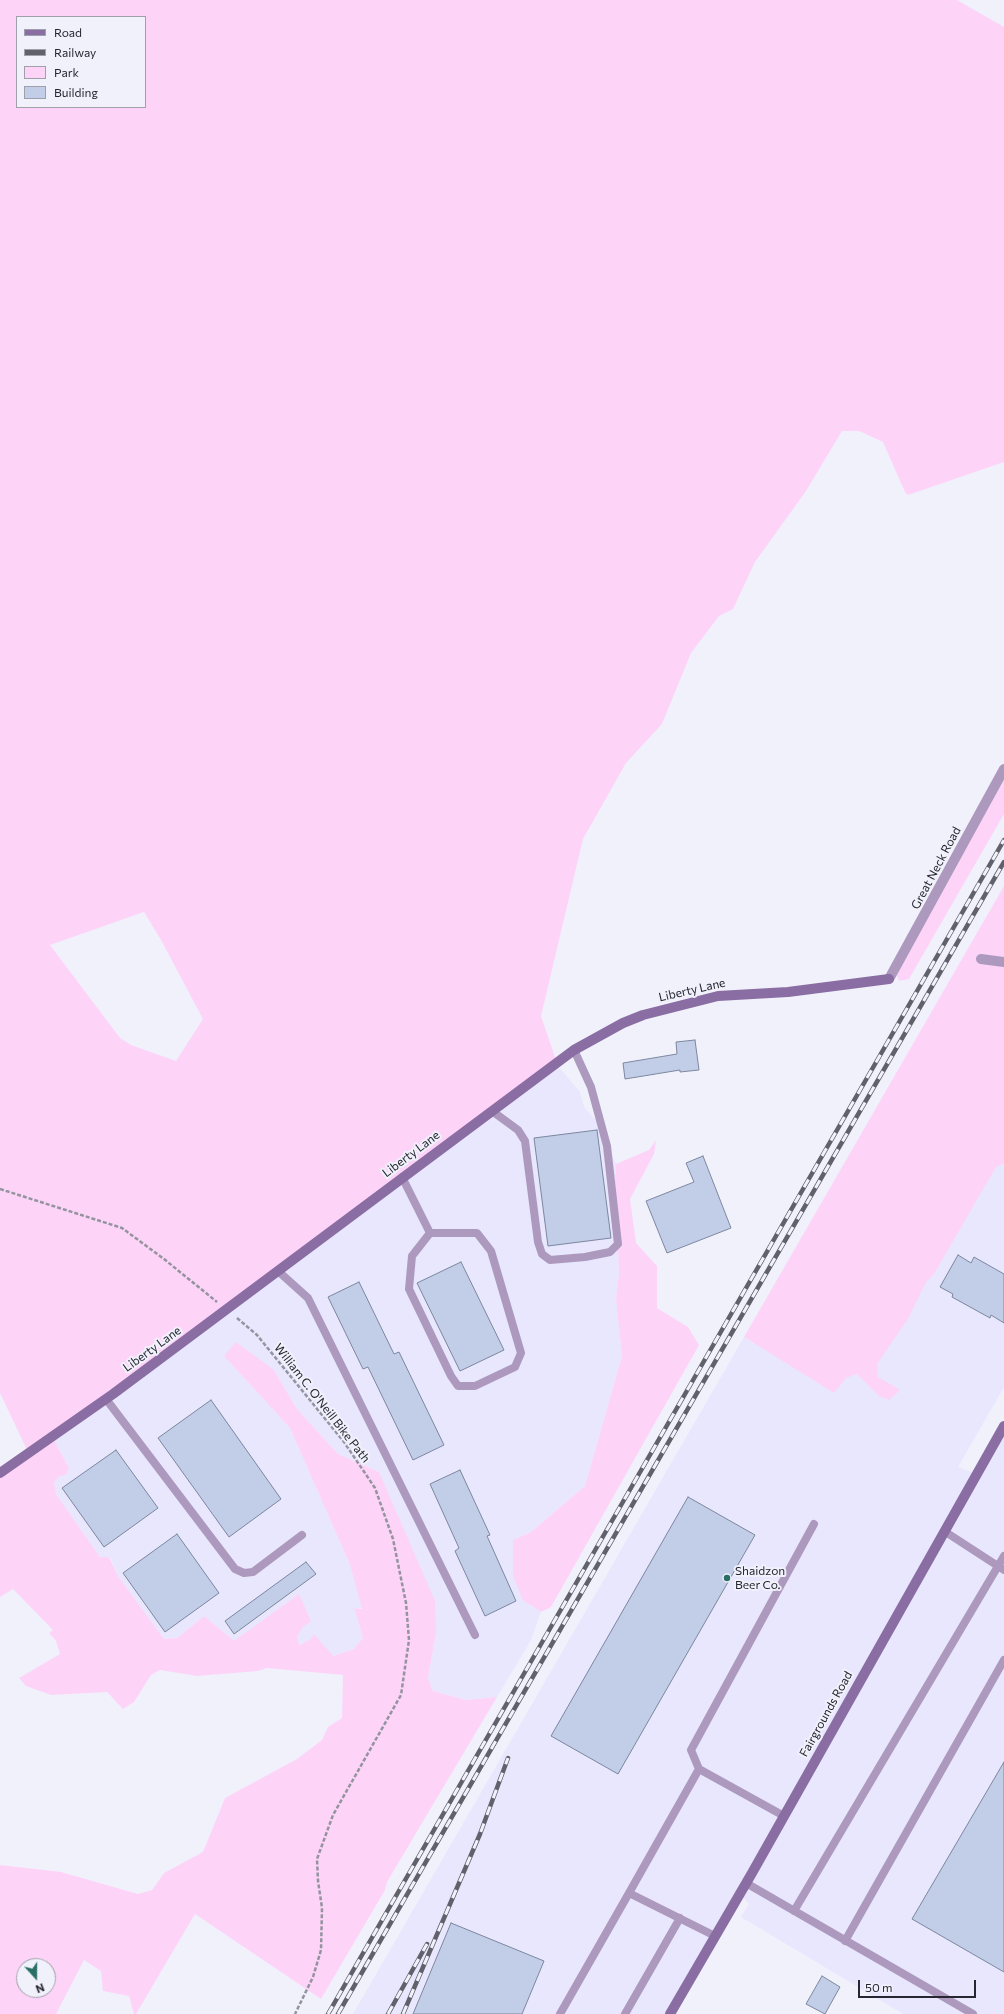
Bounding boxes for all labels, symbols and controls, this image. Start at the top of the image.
legend [16,16,146,108]
text: Road [54,25,82,39]
text: Railway [54,45,96,59]
text: Park [54,65,79,79]
text: Building [54,85,98,99]
street label: Great Neck Road [908,824,964,912]
street label: Liberty Lane [657,975,727,1005]
street label: Liberty Lane [380,1128,442,1180]
street label: Liberty Lane [120,1323,184,1375]
street label: William C. O'Neill Bike Path [271,1341,373,1465]
place label: Shaidzon Beer Co. [735,1564,785,1592]
marker: Shaidzon Beer Co. [722,1573,732,1583]
street label: Fairgrounds Road [797,1669,855,1759]
north arrow [16,1958,56,1998]
scale bar [860,1972,978,1998]
text: 50 m [865,1980,893,1994]
text: N [34,1981,46,1996]

